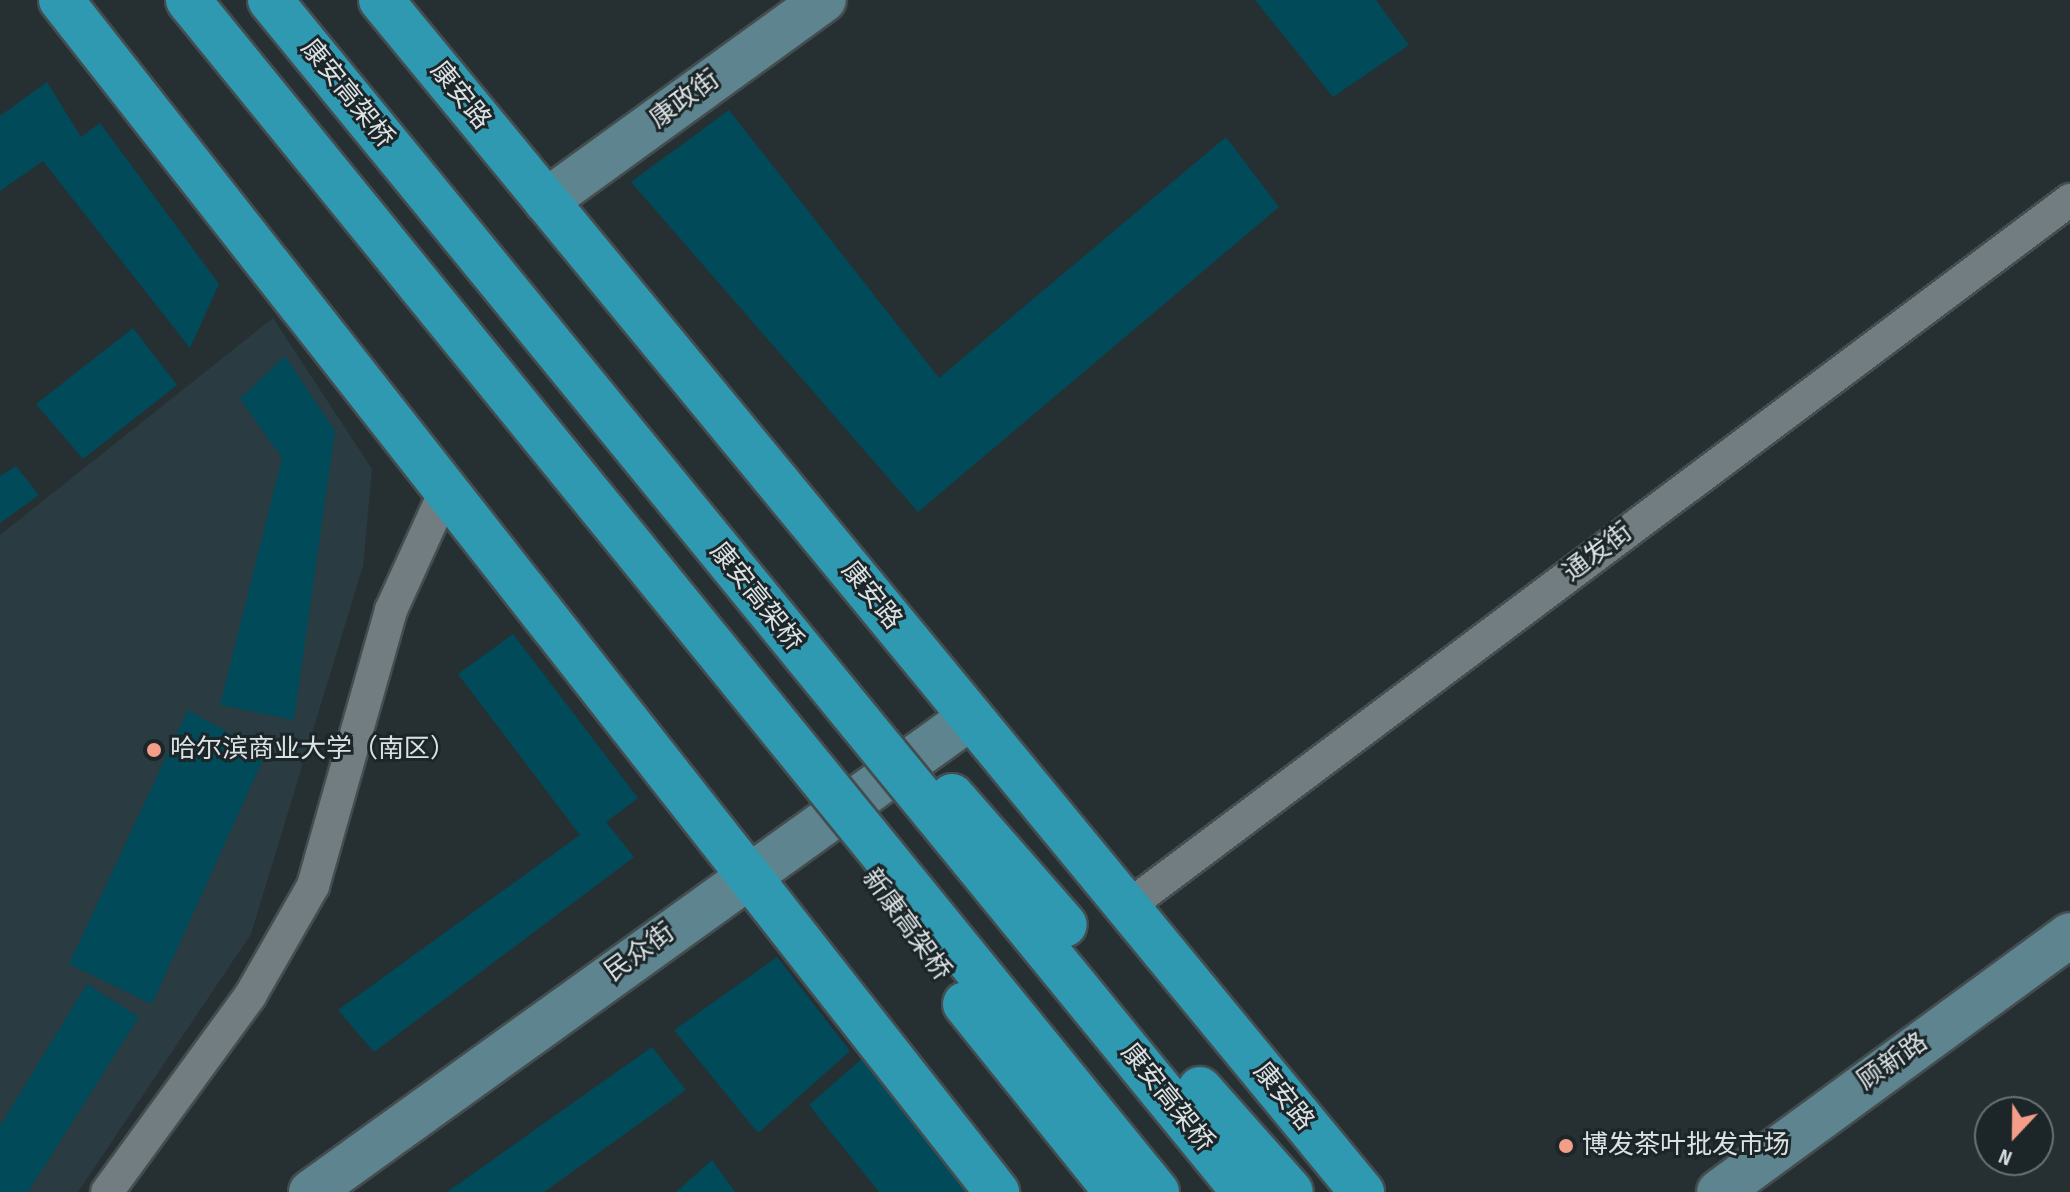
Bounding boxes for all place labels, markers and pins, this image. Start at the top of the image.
place label: 哈尔滨商业大学（南区） [170,734,456,766]
marker: 哈尔滨商业大学（南区） [145,741,163,759]
place label: 博发茶叶批发市场 [1582,1130,1790,1162]
marker: 博发茶叶批发市场 [1557,1137,1575,1155]

